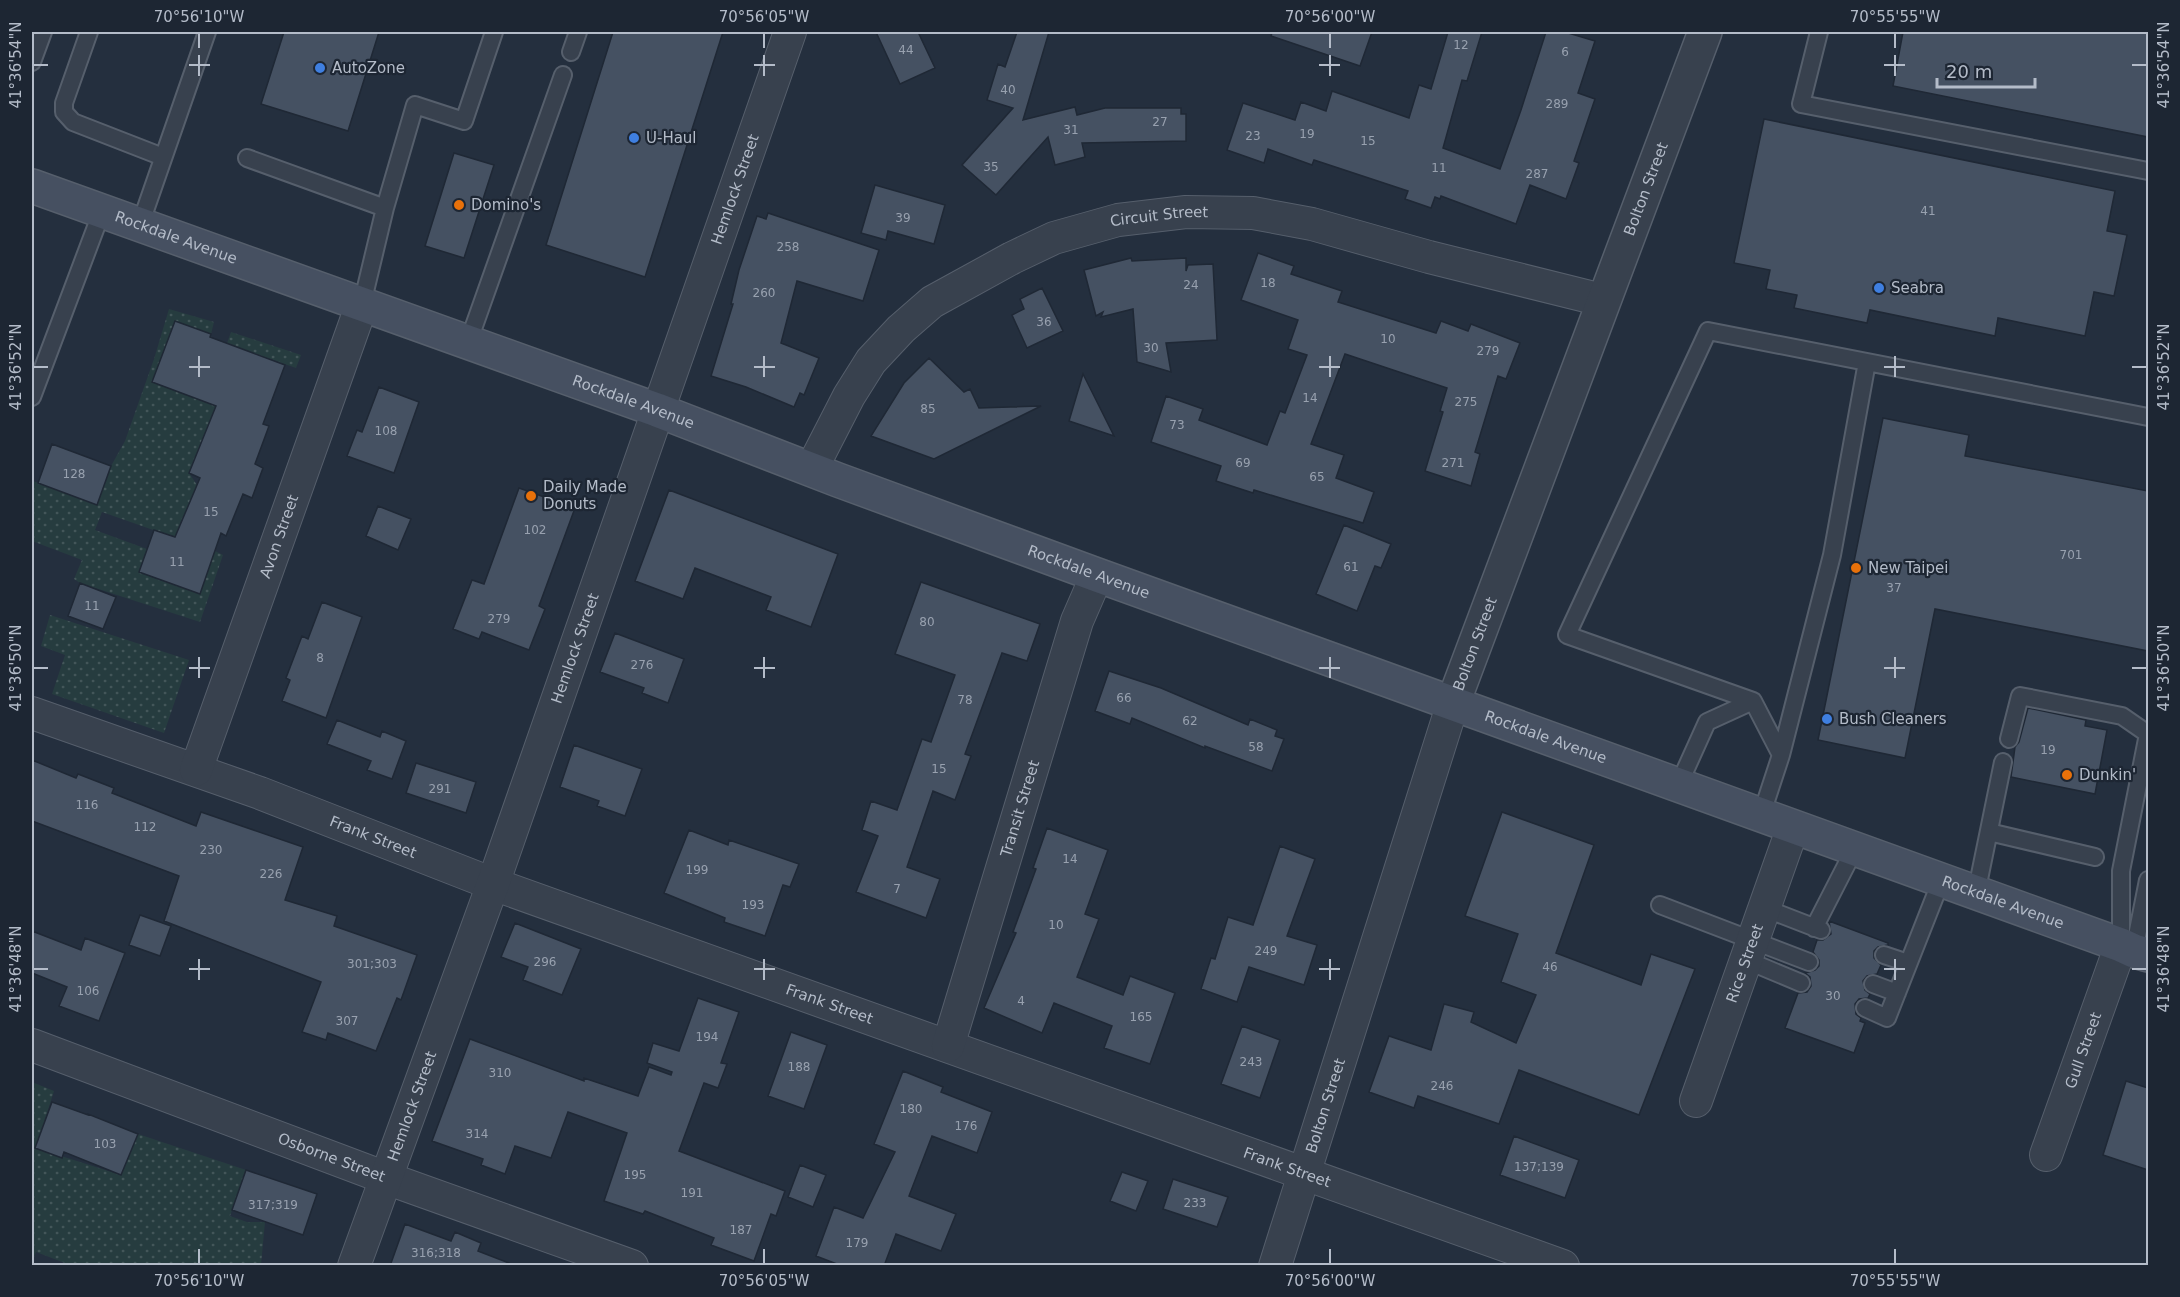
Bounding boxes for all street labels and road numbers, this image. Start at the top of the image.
street label: Hemlock Street [708,132,763,247]
street label: Bolton Street [1620,140,1672,238]
street label: Circuit Street [1108,203,1209,231]
street label: Rockdale Avenue [112,207,240,268]
street label: Rockdale Avenue [570,371,697,433]
street label: Avon Street [256,492,302,581]
street label: Rockdale Avenue [1025,541,1152,602]
street label: Hemlock Street [548,591,603,706]
street label: Bolton Street [1449,595,1501,693]
street label: Rockdale Avenue [1482,707,1609,767]
street label: Transit Street [997,758,1043,860]
street label: Frank Street [327,812,419,862]
street label: Rockdale Avenue [1939,872,2066,933]
street label: Rice Street [1722,921,1767,1005]
street label: Frank Street [783,980,876,1028]
street label: Gull Street [2061,1010,2105,1091]
street label: Hemlock Street [384,1049,440,1164]
street label: Bolton Street [1302,1056,1349,1156]
street label: Osborne Street [275,1129,388,1186]
street label: Frank Street [1241,1144,1333,1191]

